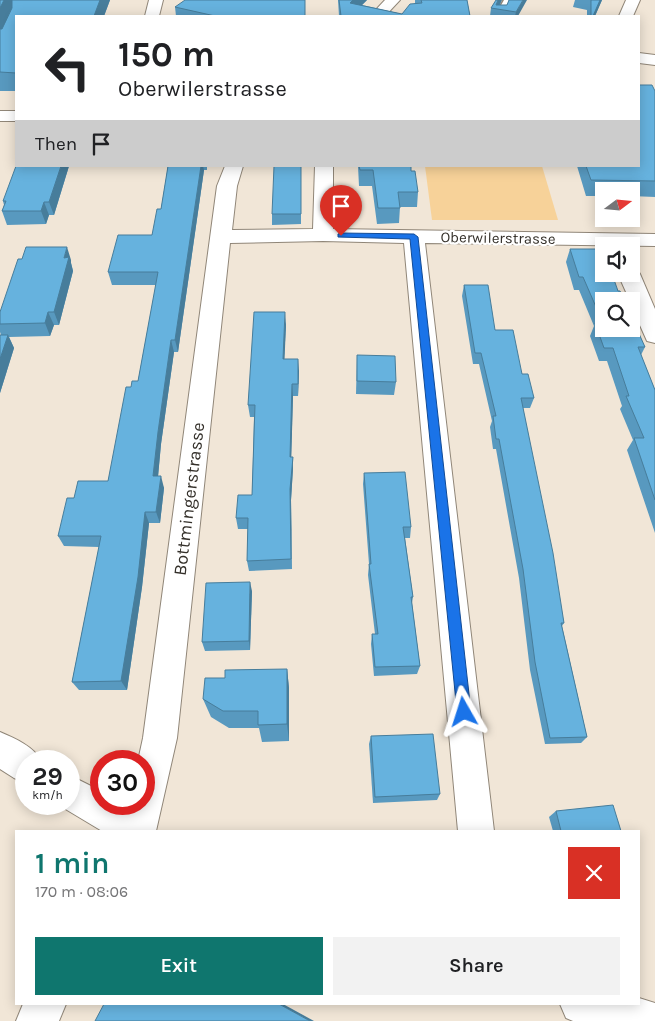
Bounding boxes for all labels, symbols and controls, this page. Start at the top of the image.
text: 150 m [118,34,215,75]
icon: left [35,35,100,100]
text: Oberwilerstrasse [118,76,287,102]
icon: arrive [87,130,115,158]
text: Then [35,133,77,155]
north arrow [595,182,640,228]
map controls [595,182,640,337]
pin [320,185,362,236]
icon: arrive [327,192,355,220]
street label: Oberwilerstrasse [440,228,556,248]
button: sound [595,237,640,282]
button: search [595,292,640,337]
street label: Bottmingerstrasse [169,421,209,577]
position arrow [437,685,489,737]
speed limit sign: 30 [90,750,155,815]
text: 29 [32,762,63,791]
text: km/h [32,788,63,802]
text: 1 min [35,845,109,881]
button: close [568,847,620,899]
text: 170 m · 08:06 [35,882,128,901]
button: Exit [35,937,323,995]
button: Share [333,937,620,995]

